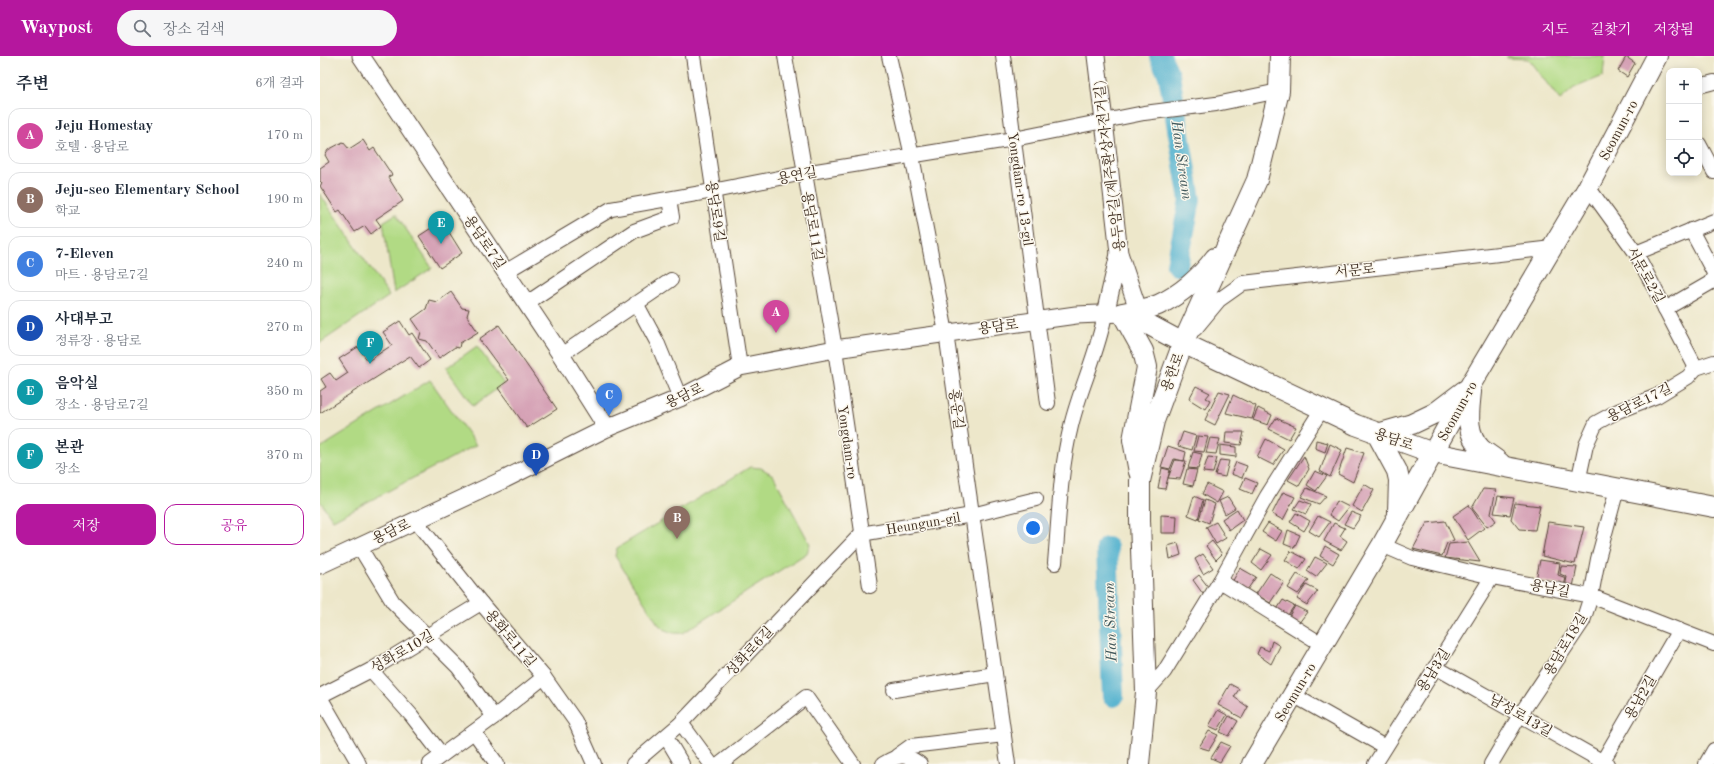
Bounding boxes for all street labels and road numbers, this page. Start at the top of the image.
street label: 용두암길(제주환상자전거길) [1092,79,1127,253]
street label: Seomun-ro [1597,98,1641,163]
street label: Yongdam-ro 13-gil [1005,131,1035,247]
street label: 용연길 [776,164,818,187]
street label: 용담로9길 [703,179,728,243]
street label: 용담로11길 [799,190,826,262]
street label: 용담로7길 [461,212,508,272]
street label: 서문로2길 [1624,244,1667,306]
street label: 서문로 [1334,261,1376,280]
street label: 용담로 [977,317,1020,336]
street label: 용한로 [1158,350,1187,394]
street label: Seomun-ro [1436,379,1480,444]
street label: 용담로 [663,380,706,411]
street label: 용담로17길 [1604,380,1674,425]
street label: 홍운길 [946,388,968,430]
street label: Yongdam-ro [835,404,859,480]
street label: 용담로 [1372,426,1416,453]
street label: Heungun-gil [885,511,962,537]
street label: 용담로 [370,516,413,547]
street label: 용남길 [1529,577,1571,600]
street label: 용화로11길 [482,607,539,670]
street label: 용담로18길 [1541,610,1590,678]
street label: 성화로6길 [723,623,776,679]
street label: 성화로10길 [368,627,436,676]
street label: 용남3길 [1414,646,1453,695]
street label: Seomun-ro [1273,661,1319,724]
street label: 용남2길 [1622,672,1659,722]
street label: 남성로13길 [1487,691,1555,740]

